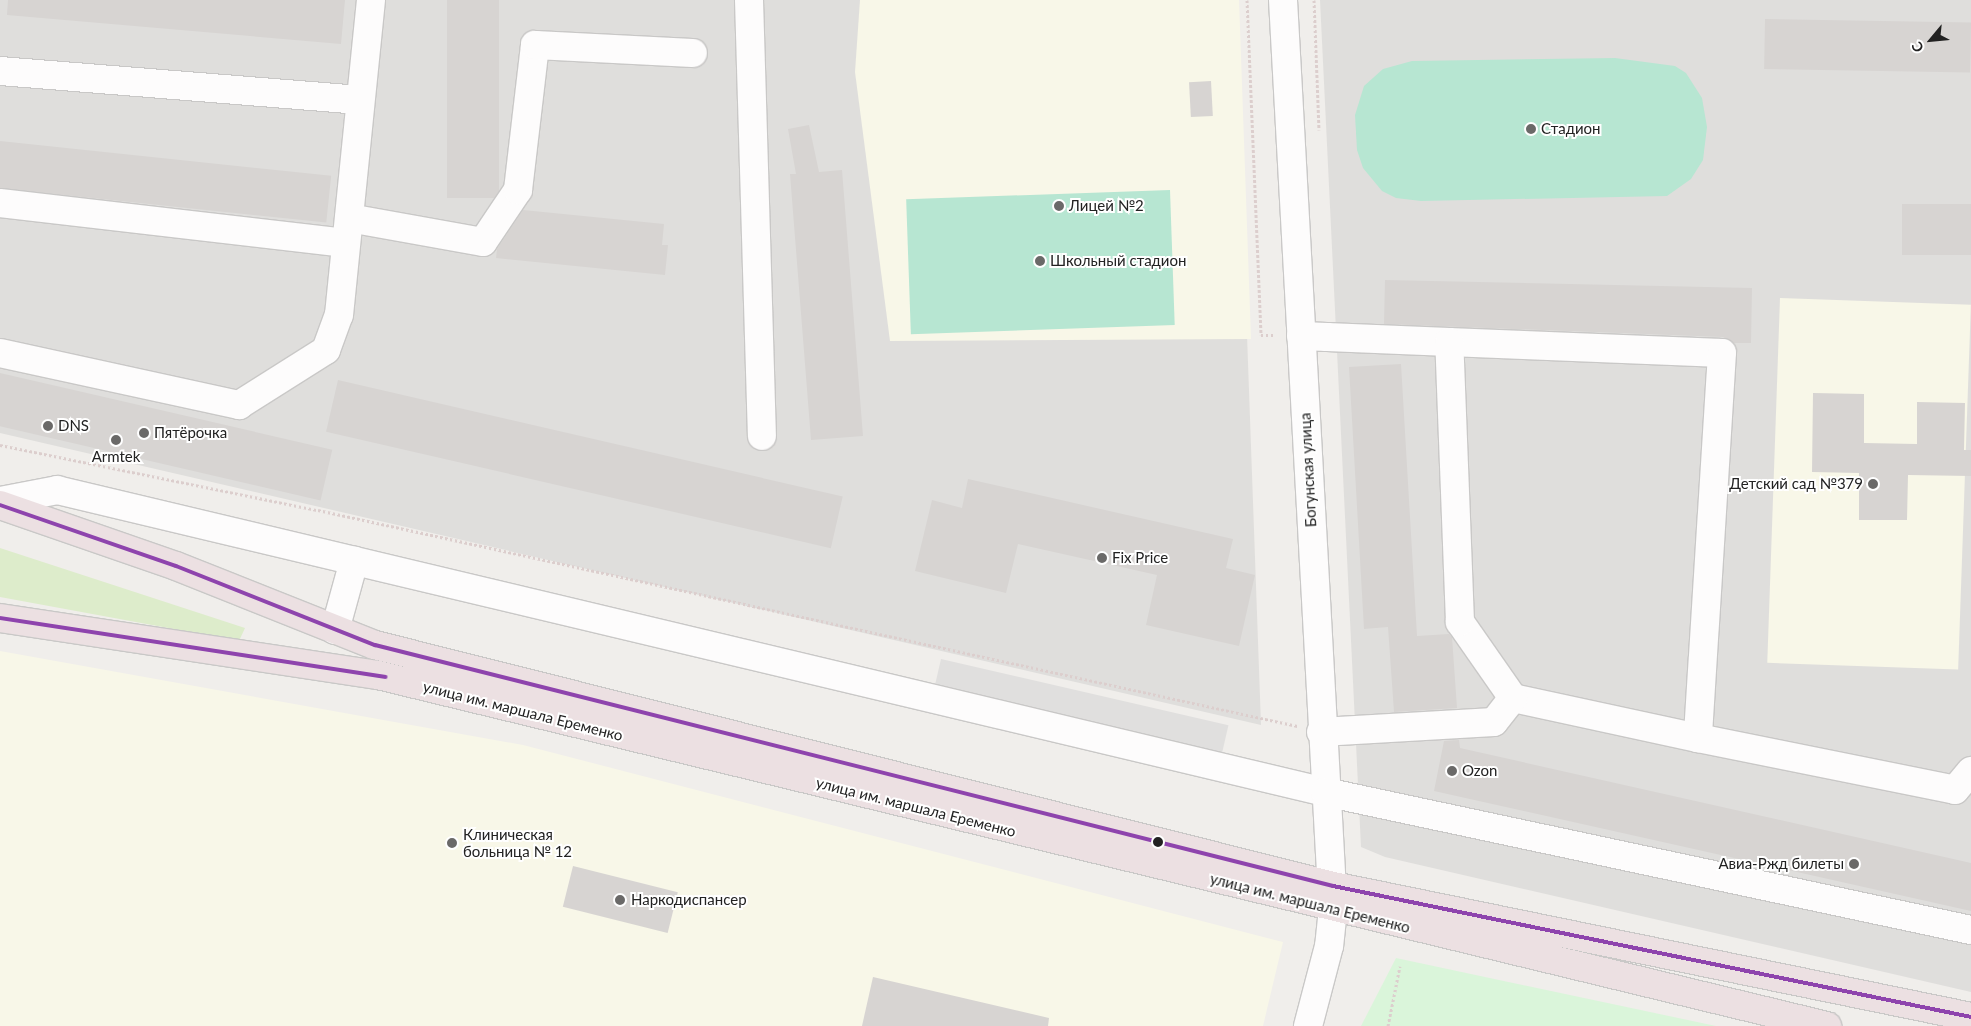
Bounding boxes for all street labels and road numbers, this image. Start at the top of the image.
street label: Богунская улица [1296,412,1320,528]
street label: улица им. маршала Еременко [421,677,625,745]
street label: улица им. маршала Еременко [814,773,1018,841]
street label: улица им. маршала Еременко [1208,869,1412,937]

